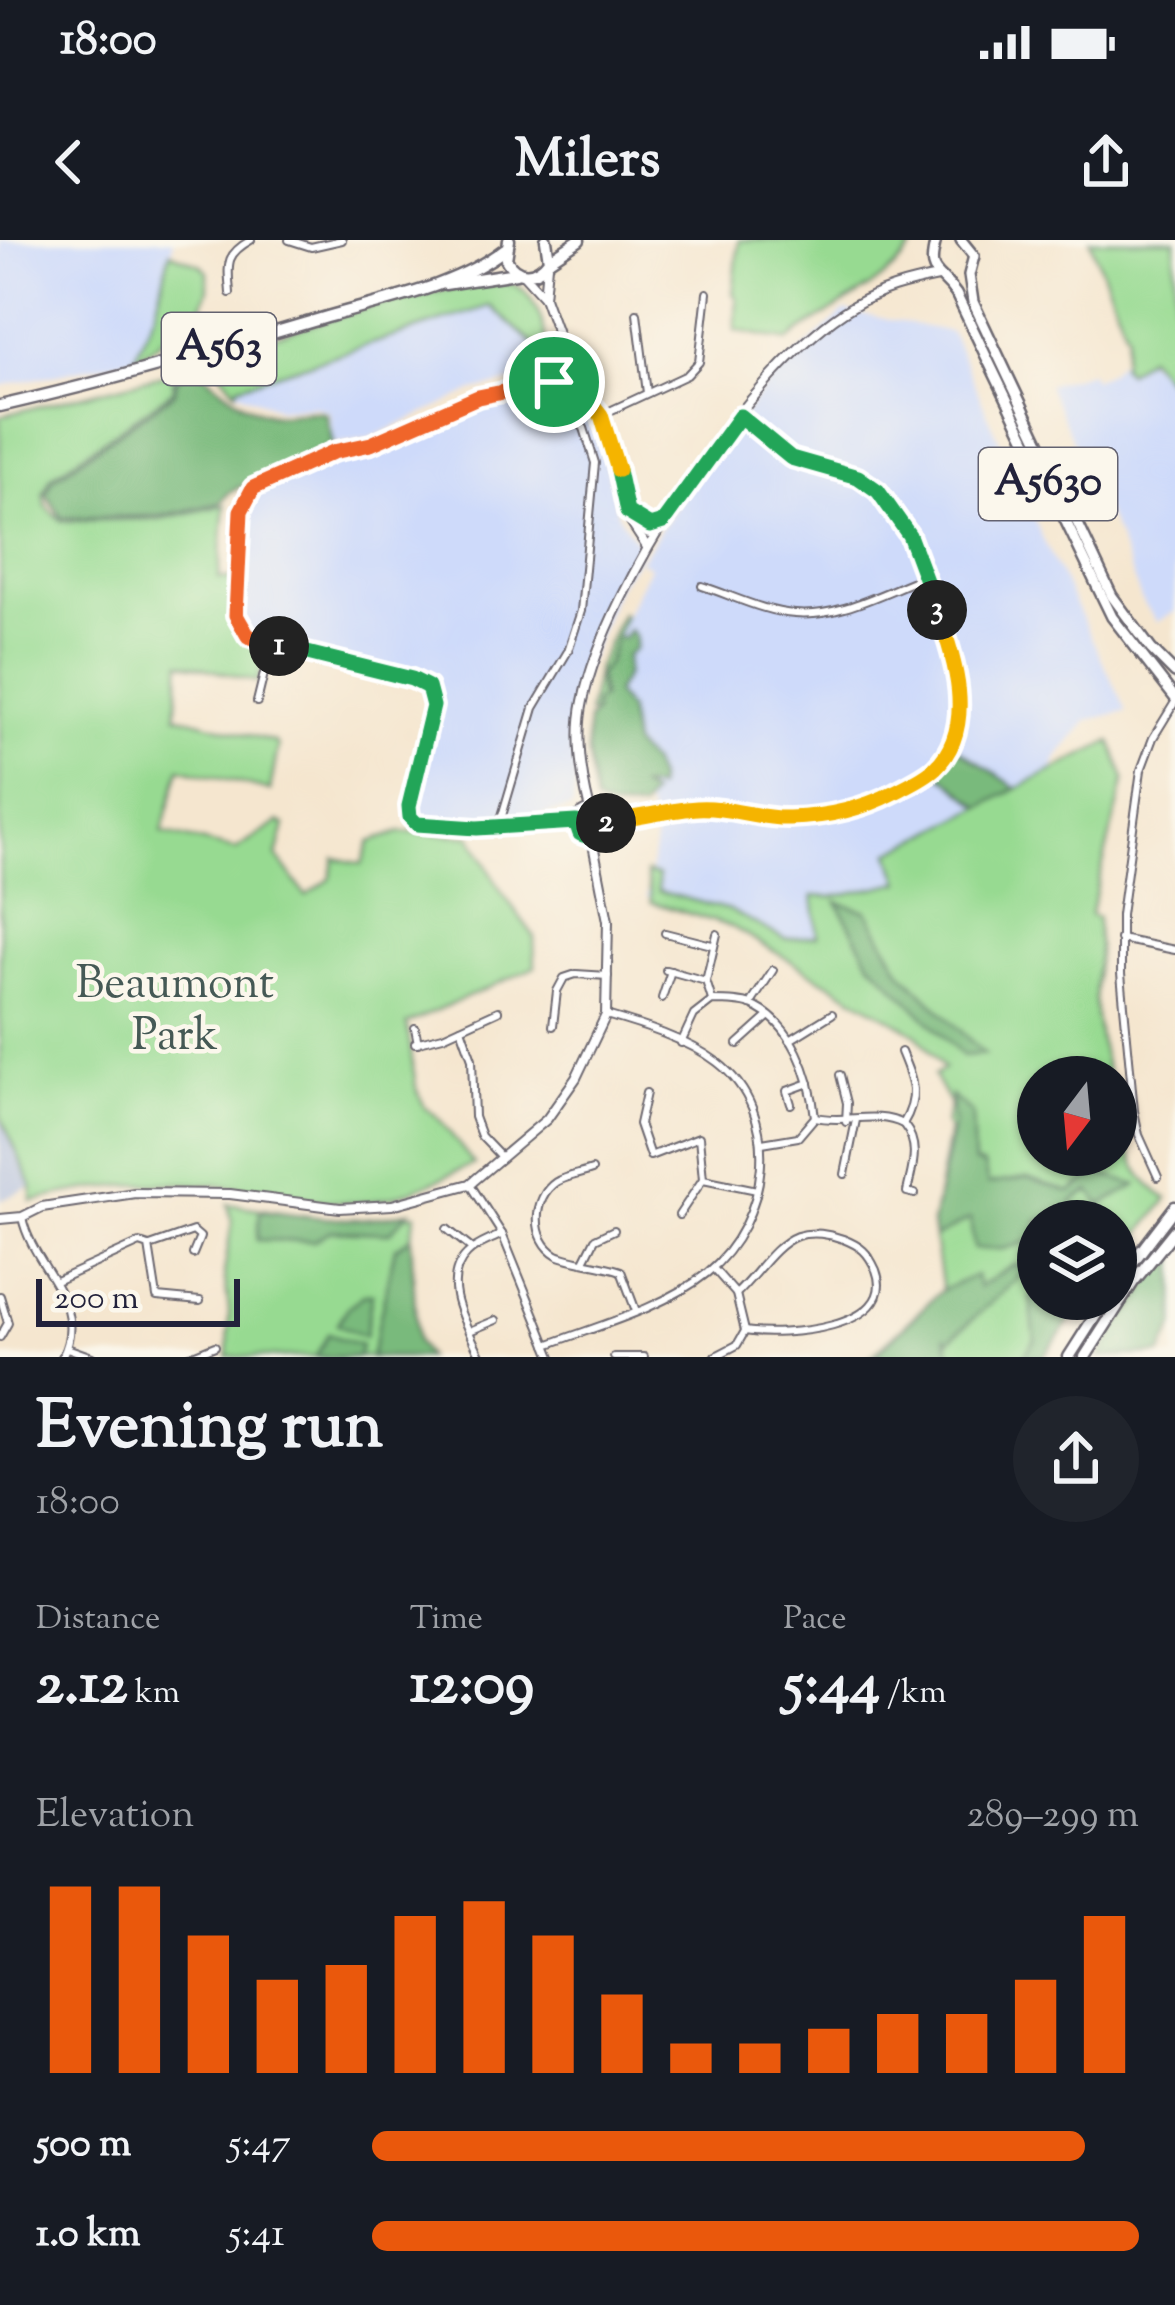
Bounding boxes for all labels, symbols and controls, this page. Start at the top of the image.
text: 18:00 [60,10,157,75]
text: Milers [514,123,661,201]
icon: back [36,129,102,195]
icon: share [1073,129,1139,195]
road number: A563 [162,313,276,385]
pin [503,331,605,433]
icon: arrive [521,349,587,415]
road number: A5630 [979,448,1117,520]
pin: 3 [907,580,967,640]
text: 3 [930,586,944,634]
pin: 1 [249,616,309,676]
text: 1 [273,622,285,670]
pin: 2 [576,793,636,853]
text: 2 [598,799,614,847]
park label: Beaumont Park [76,954,274,1071]
north arrow [1017,1056,1137,1176]
map controls [1017,1056,1137,1320]
button: layers [1017,1200,1137,1320]
scale bar [36,1273,240,1326]
text: 200 m [54,1276,139,1324]
text: Evening run [36,1383,383,1478]
button: share [1013,1396,1139,1522]
text: 18:00 [36,1476,120,1532]
text: Distance [36,1596,160,1644]
text: Time [410,1596,483,1644]
text: Pace [783,1596,847,1644]
text: 2.12 [36,1644,128,1731]
text: 12:09 [410,1644,534,1731]
text: 5:44 [783,1644,880,1731]
text: km [128,1670,180,1718]
text: /km [880,1670,947,1718]
text: Elevation [36,1789,194,1845]
text: 289–299 m [966,1789,1139,1845]
text: 500 m [36,2118,131,2174]
text: 5:47 [228,2118,291,2174]
text: 1.0 km [36,2208,140,2264]
text: 5:41 [228,2208,284,2264]

